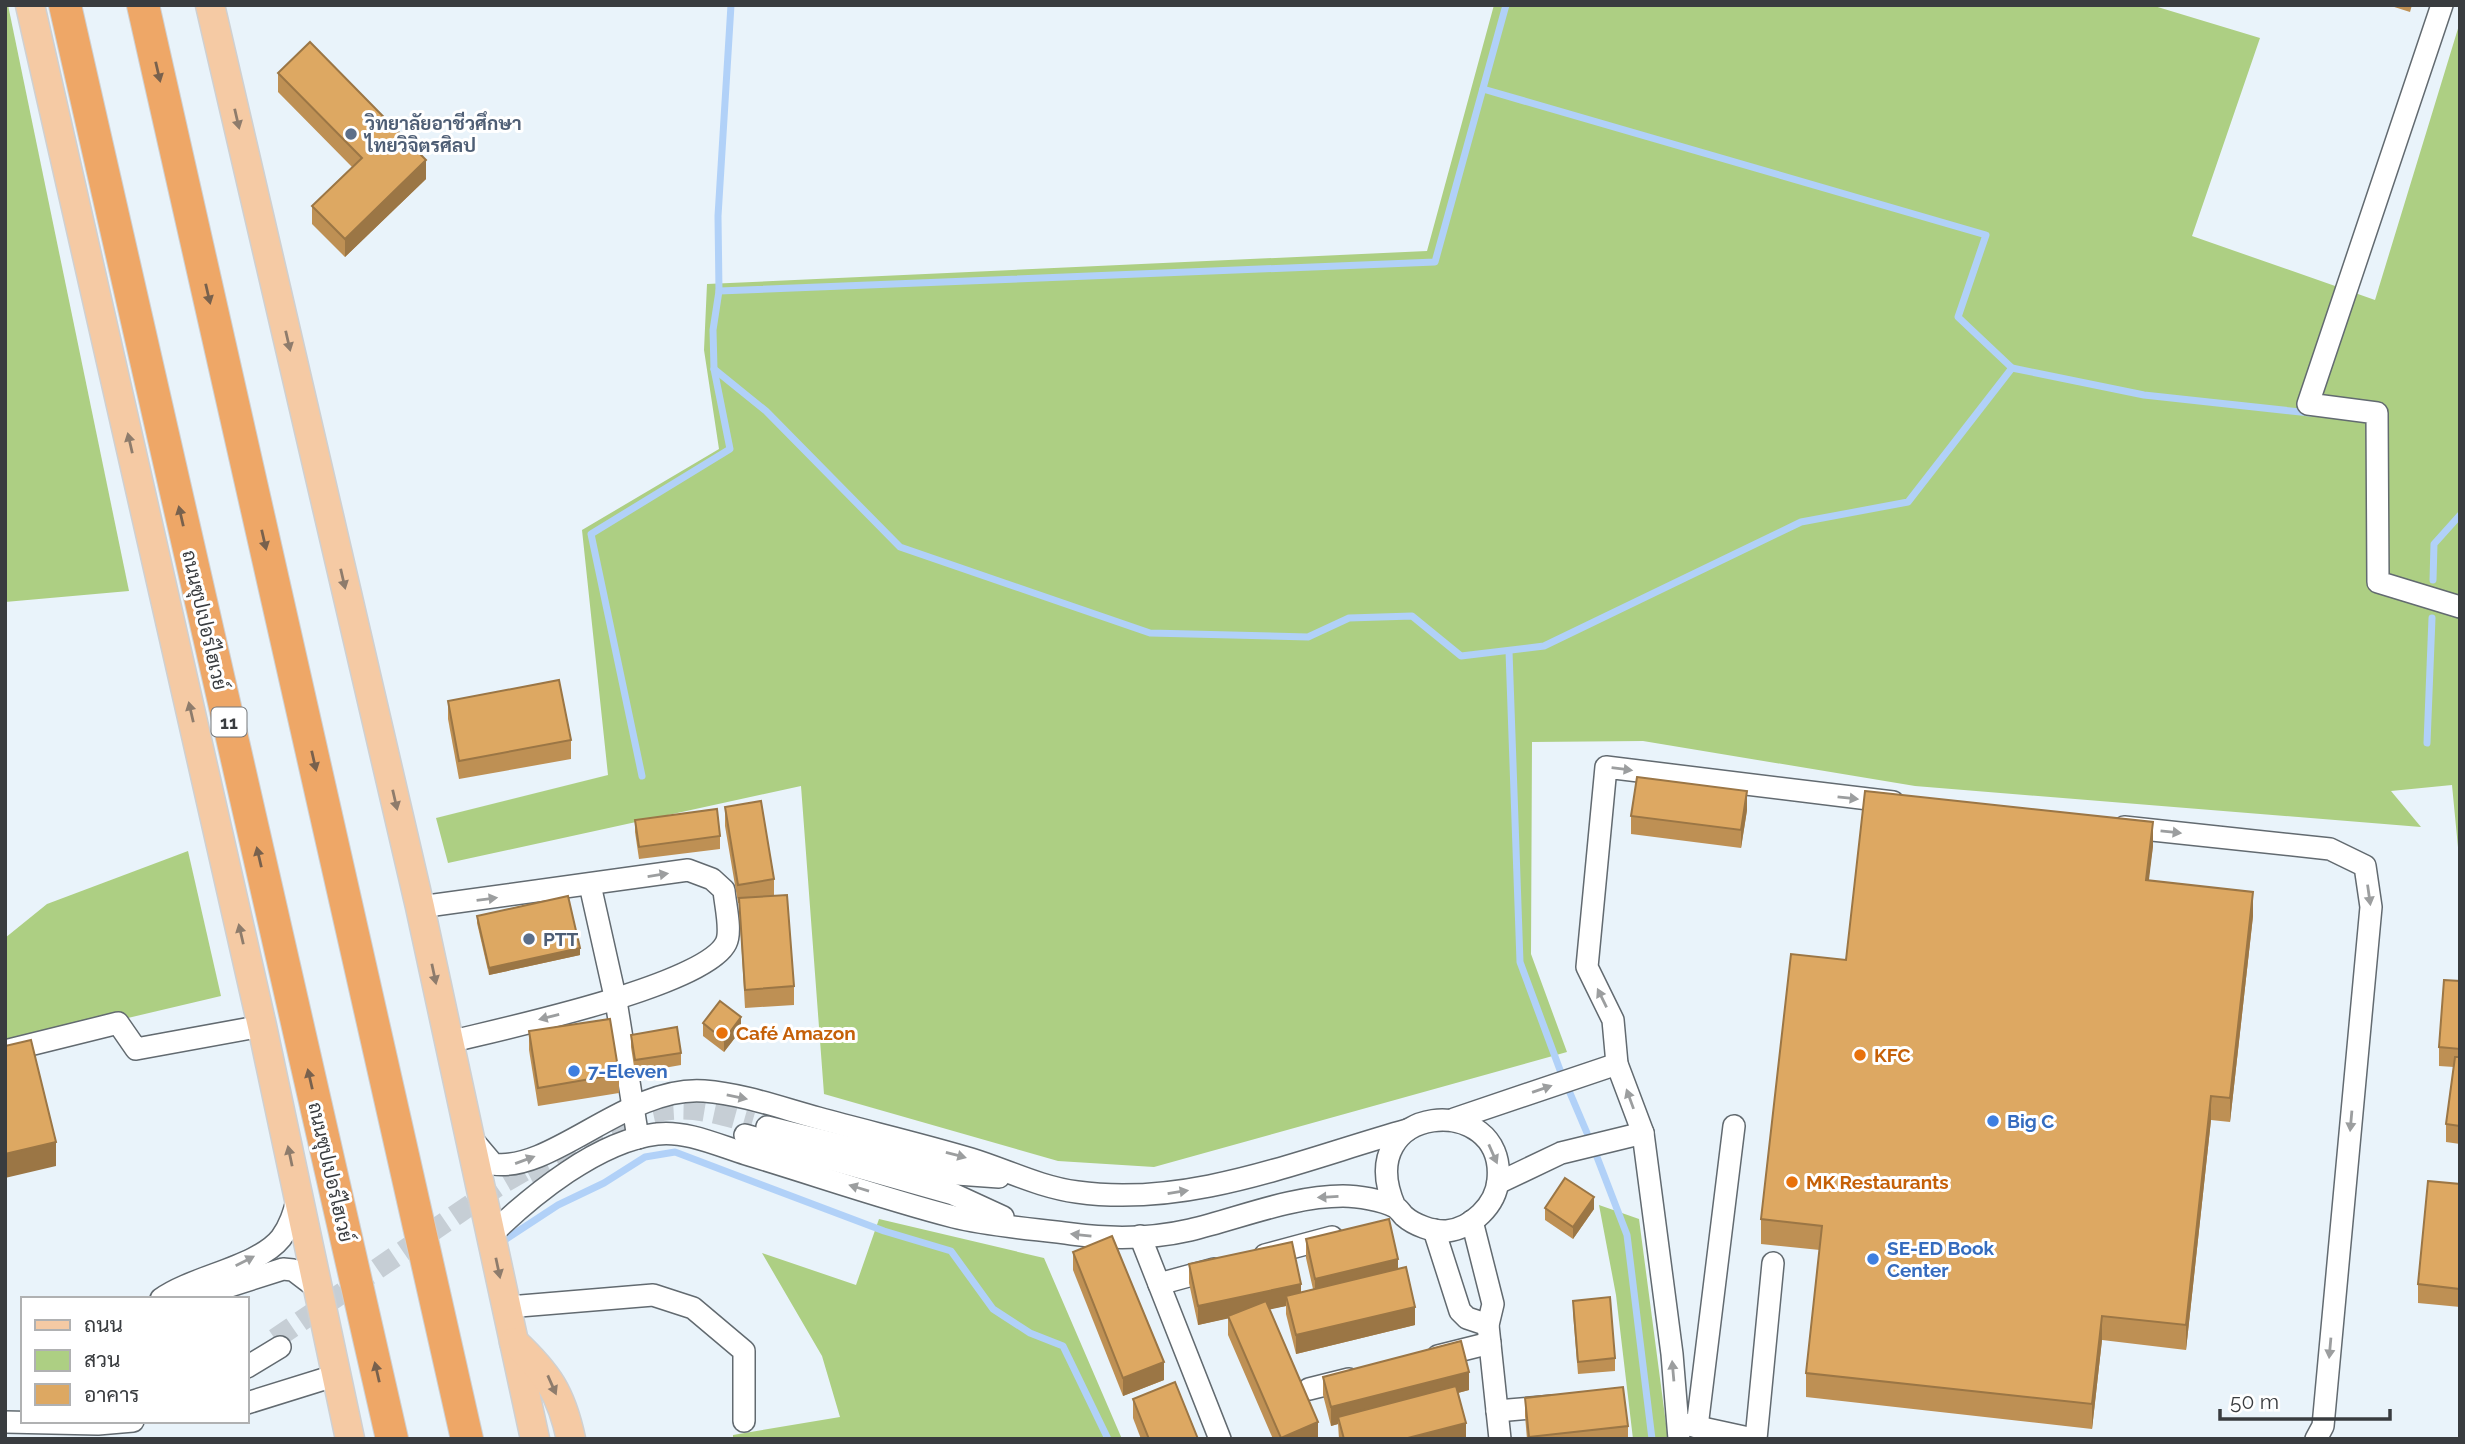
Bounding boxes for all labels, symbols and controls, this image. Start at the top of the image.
one-way arrow [153,61,164,83]
one-way arrow [231,109,242,131]
place label: วิทยาลัยอาชีวศึกษา ไทยวิจิตรศิลป [363,111,522,156]
marker: วิทยาลัยอาชีวศึกษา ไทยวิจิตรศิลป [343,126,359,142]
one-way arrow [203,283,214,305]
one-way arrow [283,330,294,352]
one-way arrow [124,432,135,454]
one-way arrow [176,505,187,527]
one-way arrow [258,529,269,551]
street label: ถนนซุปเปอร์ไฮเวย์ [176,548,233,692]
one-way arrow [338,568,349,590]
one-way arrow [185,701,196,723]
road number: 11 [212,708,246,736]
one-way arrow [308,751,319,773]
one-way arrow [1611,763,1633,774]
one-way arrow [390,789,401,811]
one-way arrow [1837,792,1859,803]
one-way arrow [2161,827,2183,838]
one-way arrow [254,846,265,868]
one-way arrow [647,869,669,880]
one-way arrow [2364,884,2375,906]
one-way arrow [477,893,499,904]
one-way arrow [236,923,247,945]
place label: PTT [543,928,579,950]
marker: PTT [521,931,537,947]
one-way arrow [429,963,440,985]
one-way arrow [1596,988,1608,1008]
one-way arrow [538,1012,560,1023]
place label: Café Amazon [736,1022,856,1044]
marker: Café Amazon [714,1025,730,1041]
place label: KFC [1874,1044,1910,1066]
marker: KFC [1852,1047,1868,1063]
place label: 7-Eleven [588,1060,668,1082]
marker: 7-Eleven [566,1063,582,1079]
one-way arrow [304,1068,315,1090]
one-way arrow [1532,1083,1553,1094]
one-way arrow [1624,1088,1635,1109]
one-way arrow [726,1092,748,1103]
street label: ถนนซุปเปอร์ไฮเวย์ [302,1100,359,1244]
place label: Big C [2007,1110,2054,1132]
one-way arrow [2345,1110,2356,1132]
marker: Big C [1985,1113,2001,1129]
one-way arrow [1487,1144,1499,1164]
one-way arrow [284,1145,295,1167]
one-way arrow [946,1150,968,1161]
one-way arrow [514,1154,535,1165]
place label: MK Restaurants [1806,1171,1949,1193]
marker: MK Restaurants [1784,1174,1800,1190]
one-way arrow [848,1183,869,1193]
one-way arrow [1167,1186,1189,1197]
one-way arrow [1317,1192,1339,1203]
one-way arrow [1069,1229,1091,1240]
place label: SE-ED Book Center [1887,1237,1995,1281]
marker: SE-ED Book Center [1865,1251,1881,1267]
one-way arrow [235,1255,255,1266]
one-way arrow [493,1257,504,1279]
legend [21,1297,248,1423]
text: ถนน [84,1312,123,1337]
one-way arrow [2324,1337,2335,1359]
text: สวน [84,1347,120,1372]
one-way arrow [1667,1360,1678,1382]
one-way arrow [371,1361,382,1383]
one-way arrow [546,1375,558,1395]
scale bar [2220,1378,2390,1422]
text: อาคาร [84,1382,140,1407]
text: 50 m [2230,1389,2279,1414]

